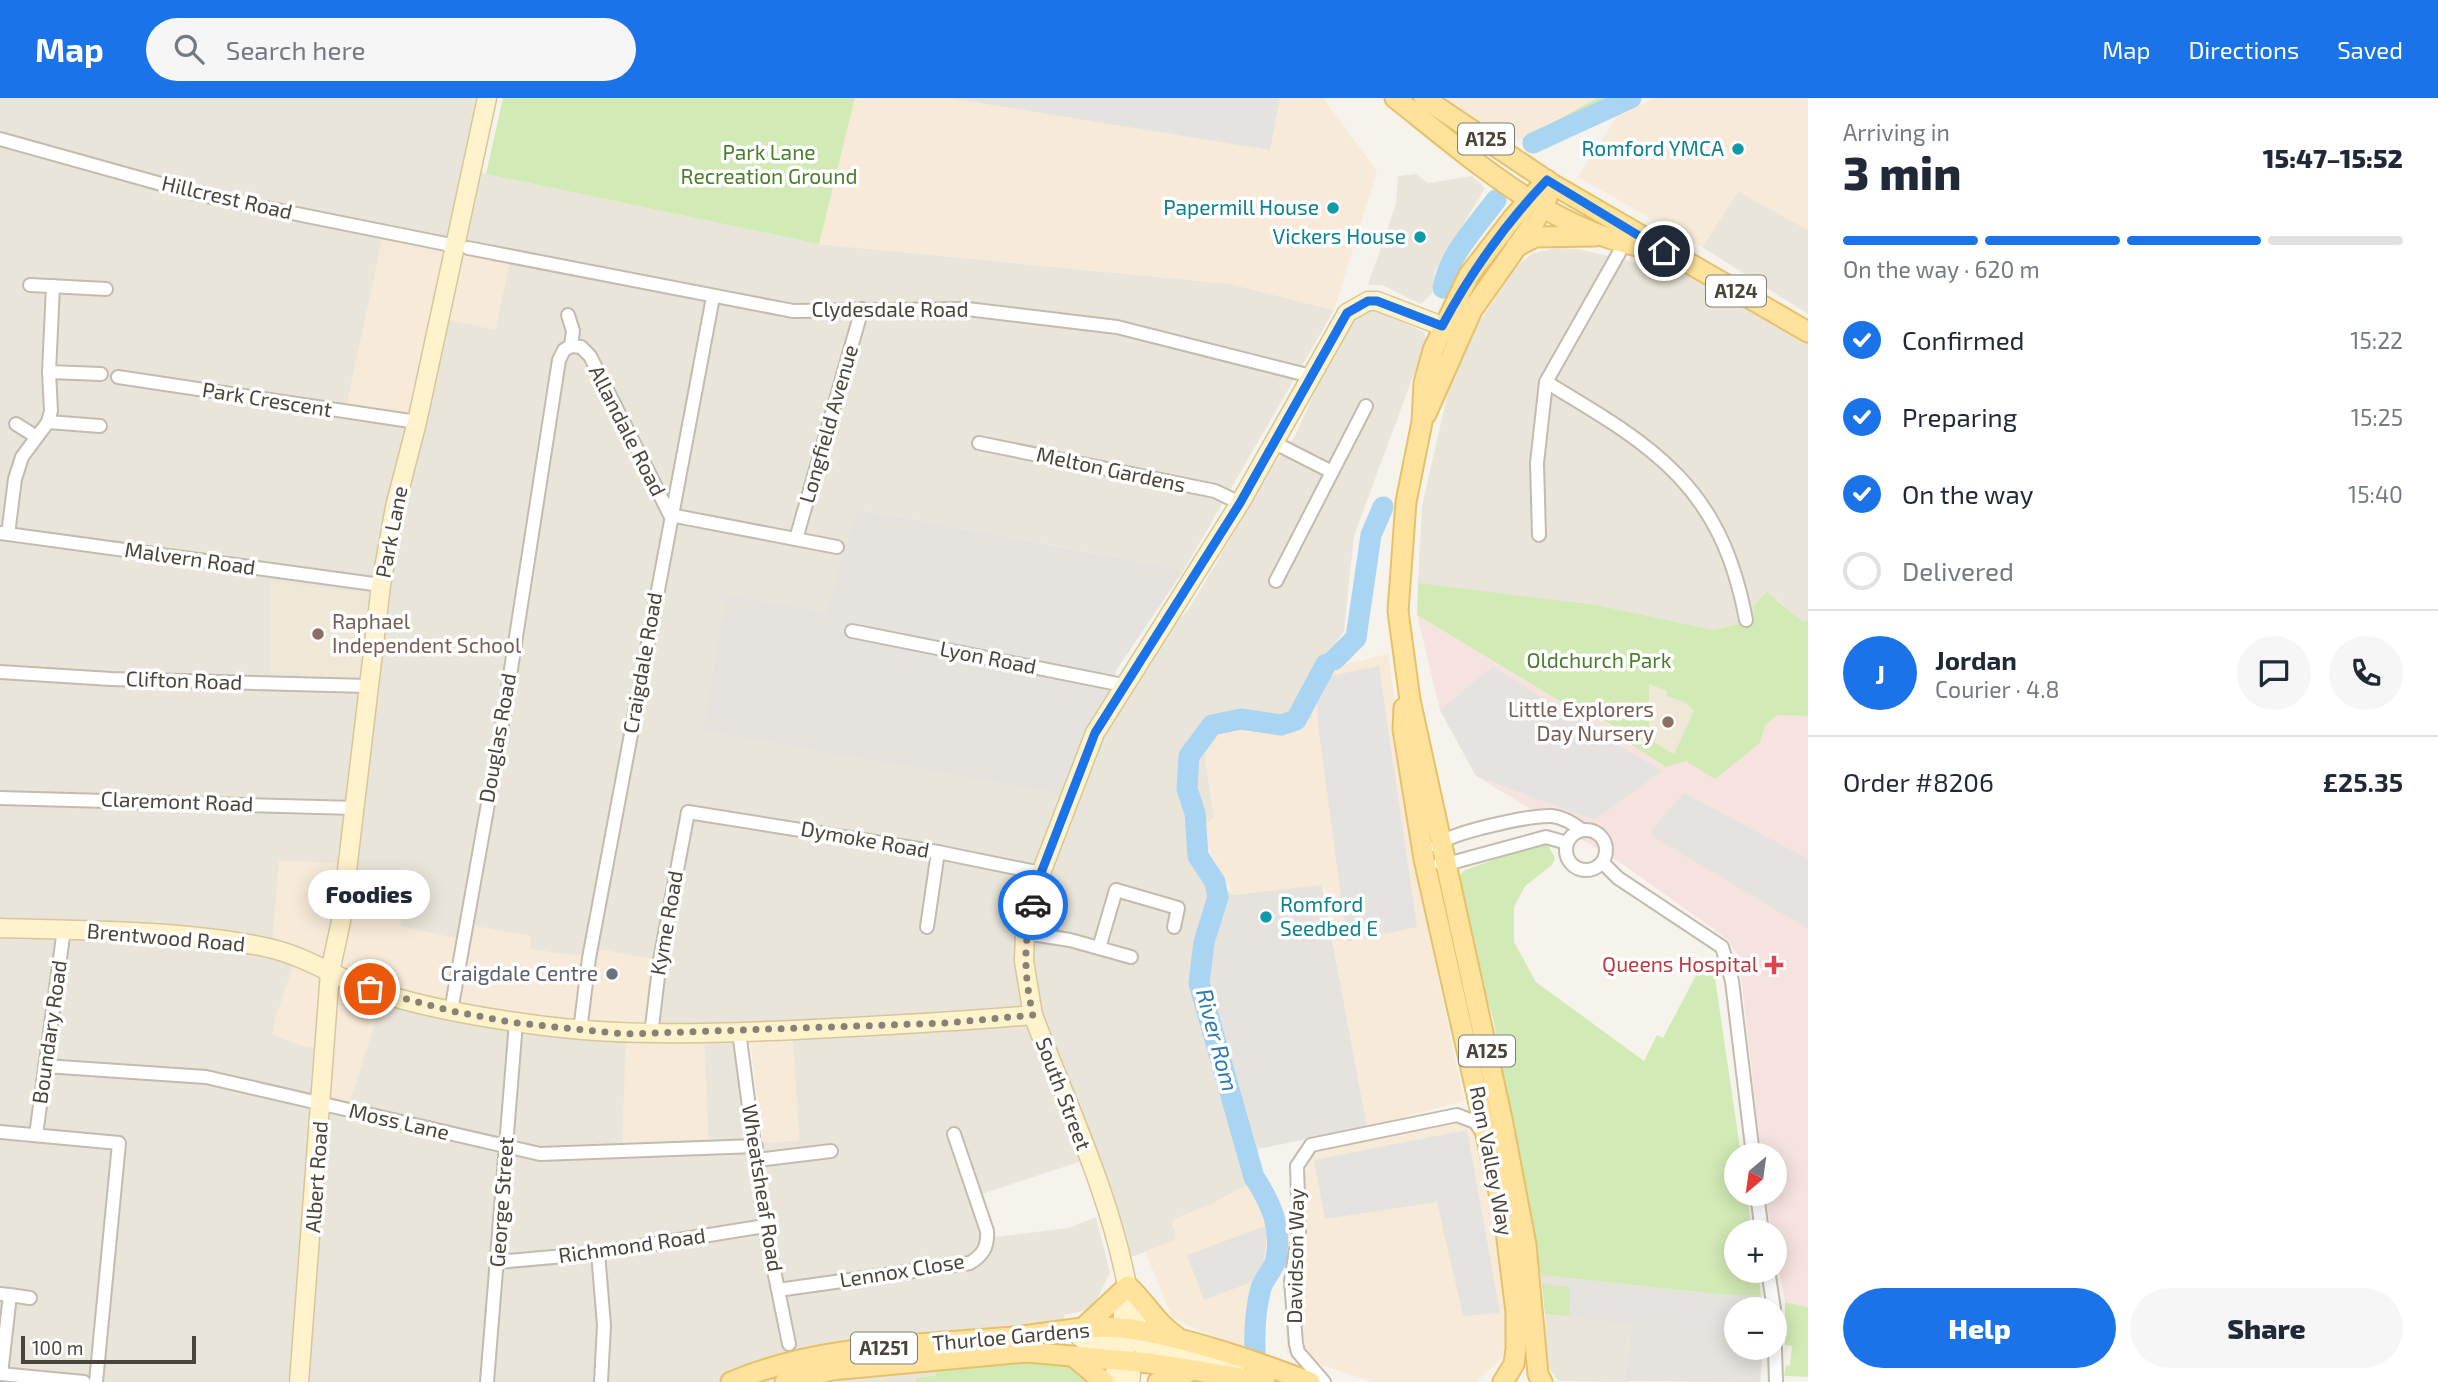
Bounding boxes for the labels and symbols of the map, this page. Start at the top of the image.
road number: A125 [1458,123,1514,154]
place label: Romford YMCA [1581,135,1724,160]
park label: Park Lane Recreation Ground [681,139,857,188]
marker: Romford YMCA [1730,141,1746,157]
street label: Hillcrest Road [160,169,295,224]
place label: Papermill House [1163,194,1319,219]
marker: Papermill House [1325,200,1341,216]
pin [1634,221,1694,281]
place label: Vickers House [1272,223,1406,248]
marker: Vickers House [1412,229,1428,245]
road number: A124 [1706,276,1766,307]
street label: Clydesdale Road [812,296,968,321]
street label: Longfield Avenue [793,342,862,506]
street label: Allandale Road [585,361,672,500]
street label: Park Crescent [201,376,334,421]
street label: Melton Gardens [1035,441,1188,497]
street label: Park Lane [369,484,412,580]
street label: Malvern Road [123,536,257,579]
street label: Craigdale Road [617,590,666,735]
place label: Raphael Independent School [332,608,522,657]
marker: Raphael Independent School [310,626,326,642]
street label: Lyon Road [938,635,1039,678]
park label: Oldchurch Park [1527,647,1672,672]
street label: Clifton Road [125,665,243,694]
street label: Douglas Road [473,671,520,804]
place label: Little Explorers Day Nursery [1508,696,1654,745]
marker: Little Explorers Day Nursery [1660,714,1676,730]
street label: Claremont Road [100,785,254,816]
street label: Dymoke Road [799,815,931,862]
street label: Kyme Road [644,869,687,977]
callout: Foodies [309,870,431,919]
courier [998,870,1068,940]
place label: Romford Seedbed E [1280,891,1378,940]
marker: Romford Seedbed E [1258,909,1274,925]
street label: Brentwood Road [86,917,246,956]
place label: Queens Hospital [1602,951,1759,977]
marker: Queens Hospital [1764,955,1784,975]
street label: Boundary Road [26,958,71,1105]
pin [340,959,400,1019]
place label: Craigdale Centre [441,960,598,985]
marker: Craigdale Centre [604,966,620,982]
water label: River Rom [1191,985,1245,1094]
street label: South Street [1031,1033,1097,1153]
road number: A125 [1459,1035,1515,1066]
street label: Rom Valley Way [1466,1084,1519,1238]
street label: Moss Lane [347,1097,452,1144]
street label: Wheatsheaf Road [738,1102,789,1273]
street label: Albert Road [299,1120,332,1234]
street label: George Street [483,1136,518,1268]
north arrow [1724,1143,1787,1206]
street label: Davidson Way [1281,1188,1308,1324]
street label: Richmond Road [557,1222,707,1267]
street label: Lennox Close [838,1247,966,1292]
street label: Thurloe Gardens [931,1316,1091,1355]
road number: A1251 [851,1332,917,1364]
scale bar [21,1333,196,1365]

